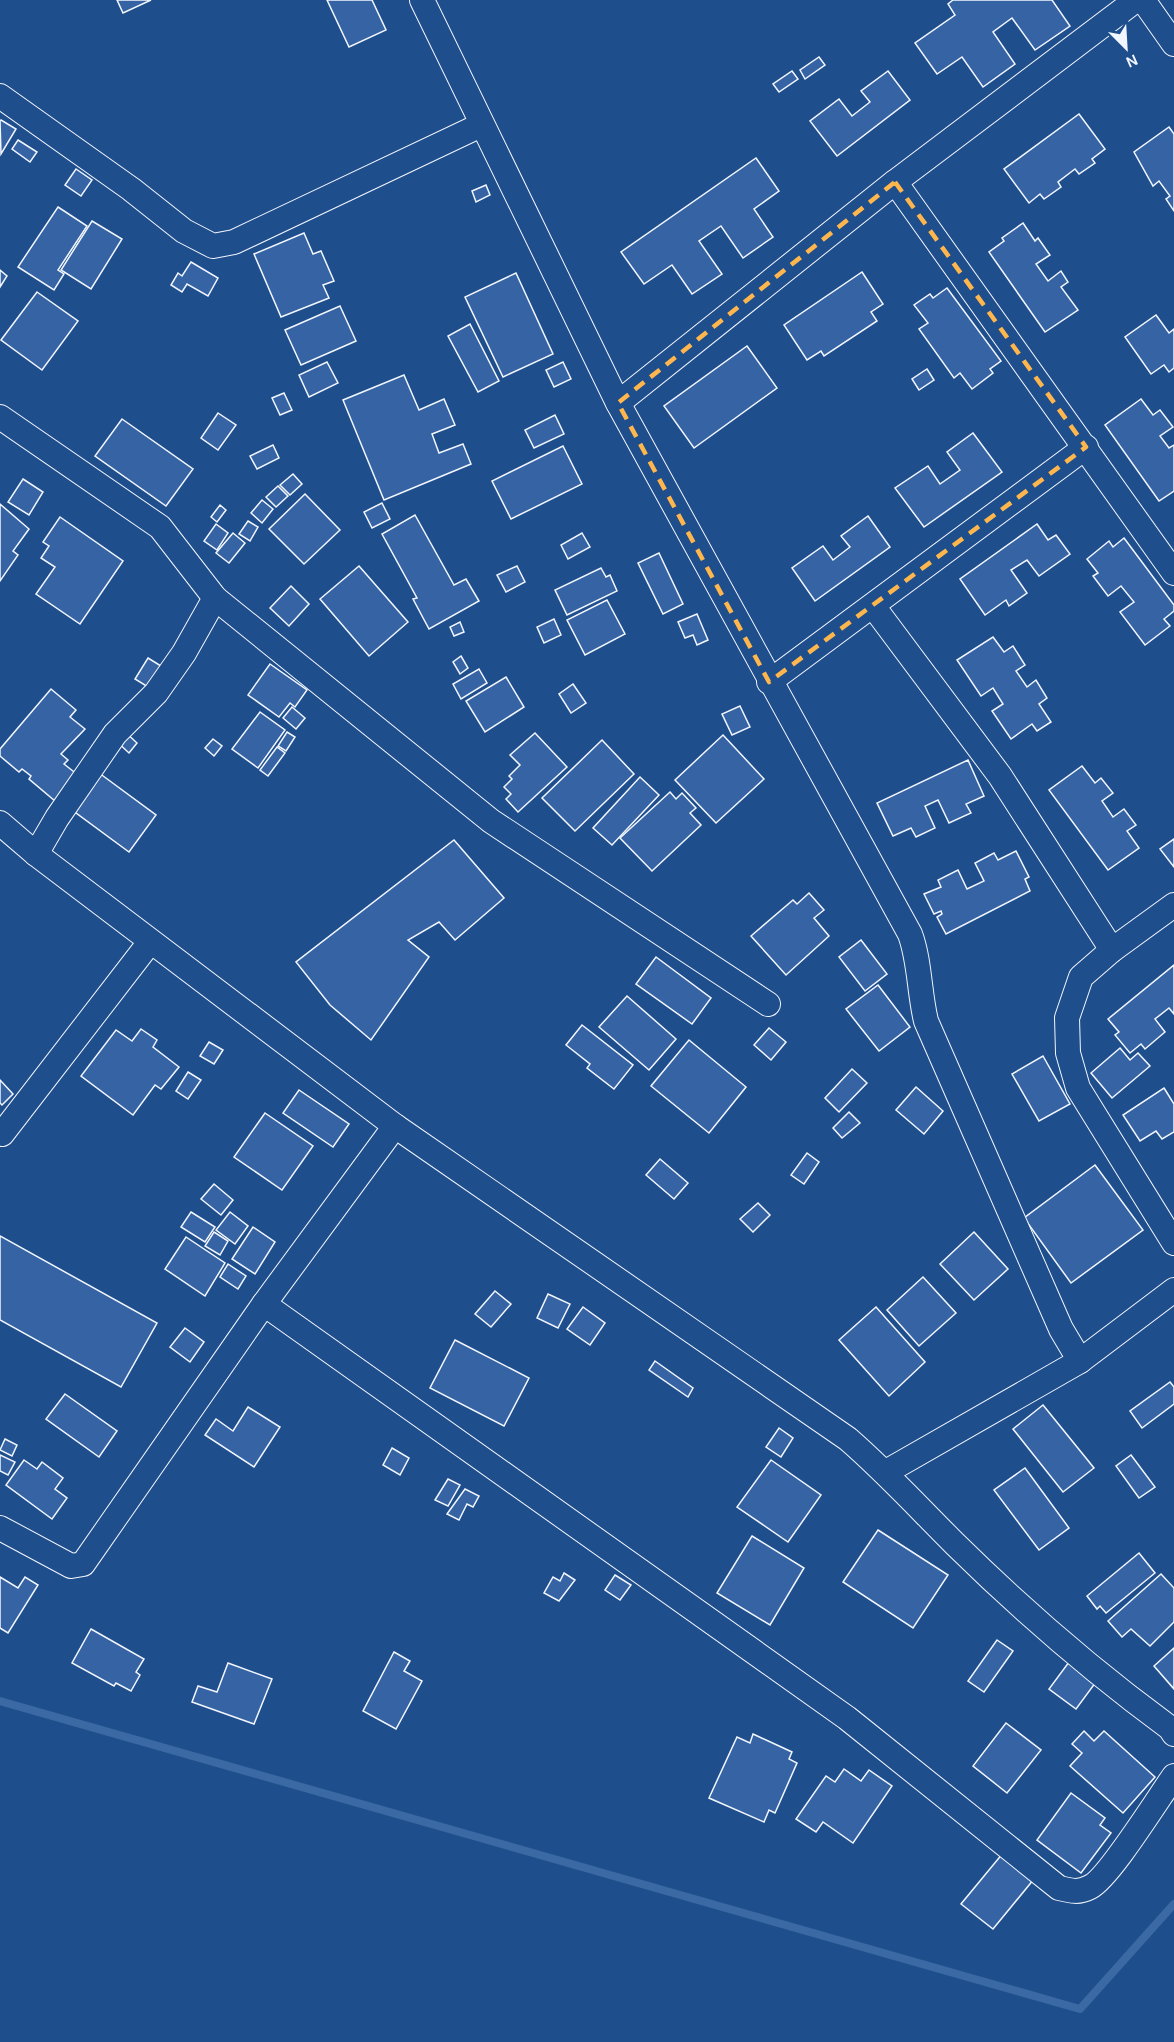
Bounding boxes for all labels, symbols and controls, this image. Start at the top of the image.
north arrow [1096,18,1156,78]
text: N [1123,50,1141,72]

